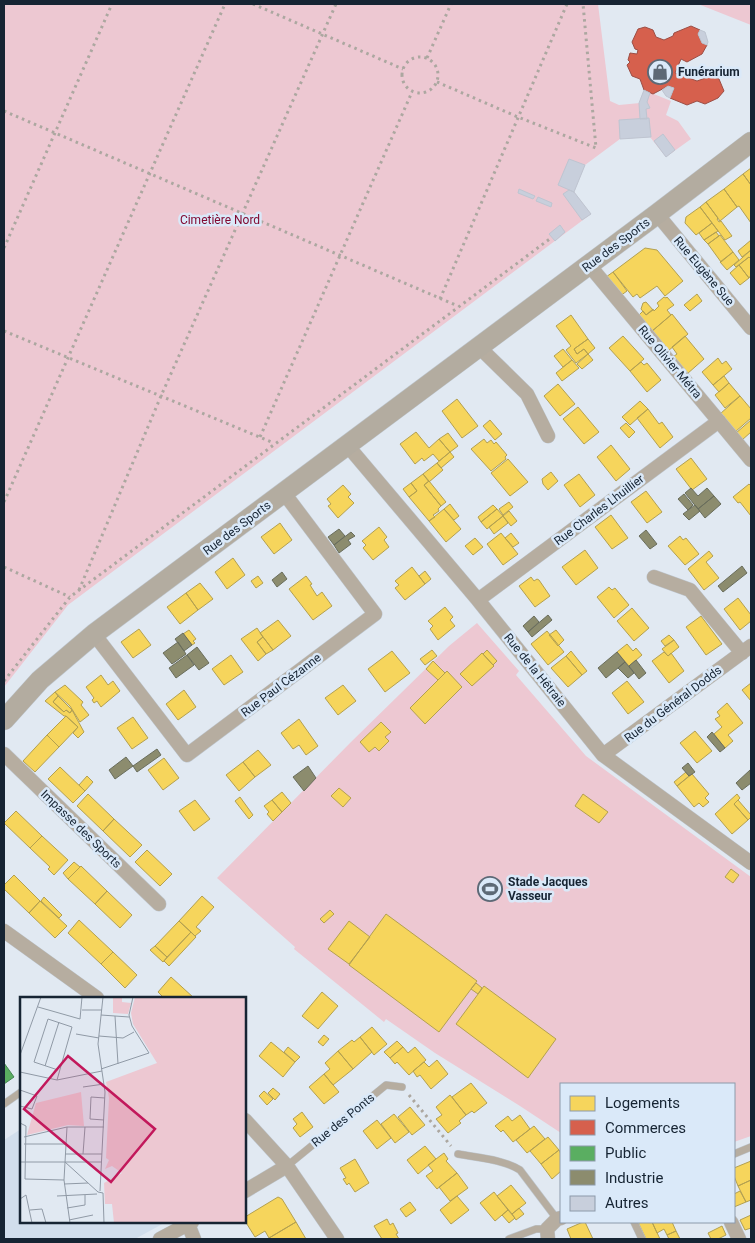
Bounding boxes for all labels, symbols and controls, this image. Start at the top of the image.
shop icon: Funérarium [647,59,673,85]
place label: Funérarium [678,65,740,79]
park label: Cimetière Nord [180,213,260,227]
street label: Rue des Sports [580,215,652,275]
street label: Rue Eugène Sue [671,234,737,308]
street label: Rue Olivier Métra [635,323,705,401]
street label: Rue Charles Lhuillier [551,472,647,548]
street label: Rue des Sports [201,498,273,558]
street label: Rue de la Hêtraie [501,630,569,710]
street label: Rue Paul Cézanne [238,650,324,720]
street label: Rue du Général Dodds [622,663,724,745]
street label: Impasse des Sports [38,787,124,871]
place label: Stade Jacques Vasseur [508,875,588,903]
sports icon: Stade Jacques Vasseur [477,876,503,902]
inset map [20,997,246,1223]
legend [560,1083,735,1223]
street label: Rue des Ponts [309,1090,377,1150]
text: Logements [605,1094,680,1112]
text: Commerces [605,1119,686,1137]
text: Public [605,1144,646,1162]
text: Industrie [605,1169,663,1187]
text: Autres [605,1194,649,1212]

